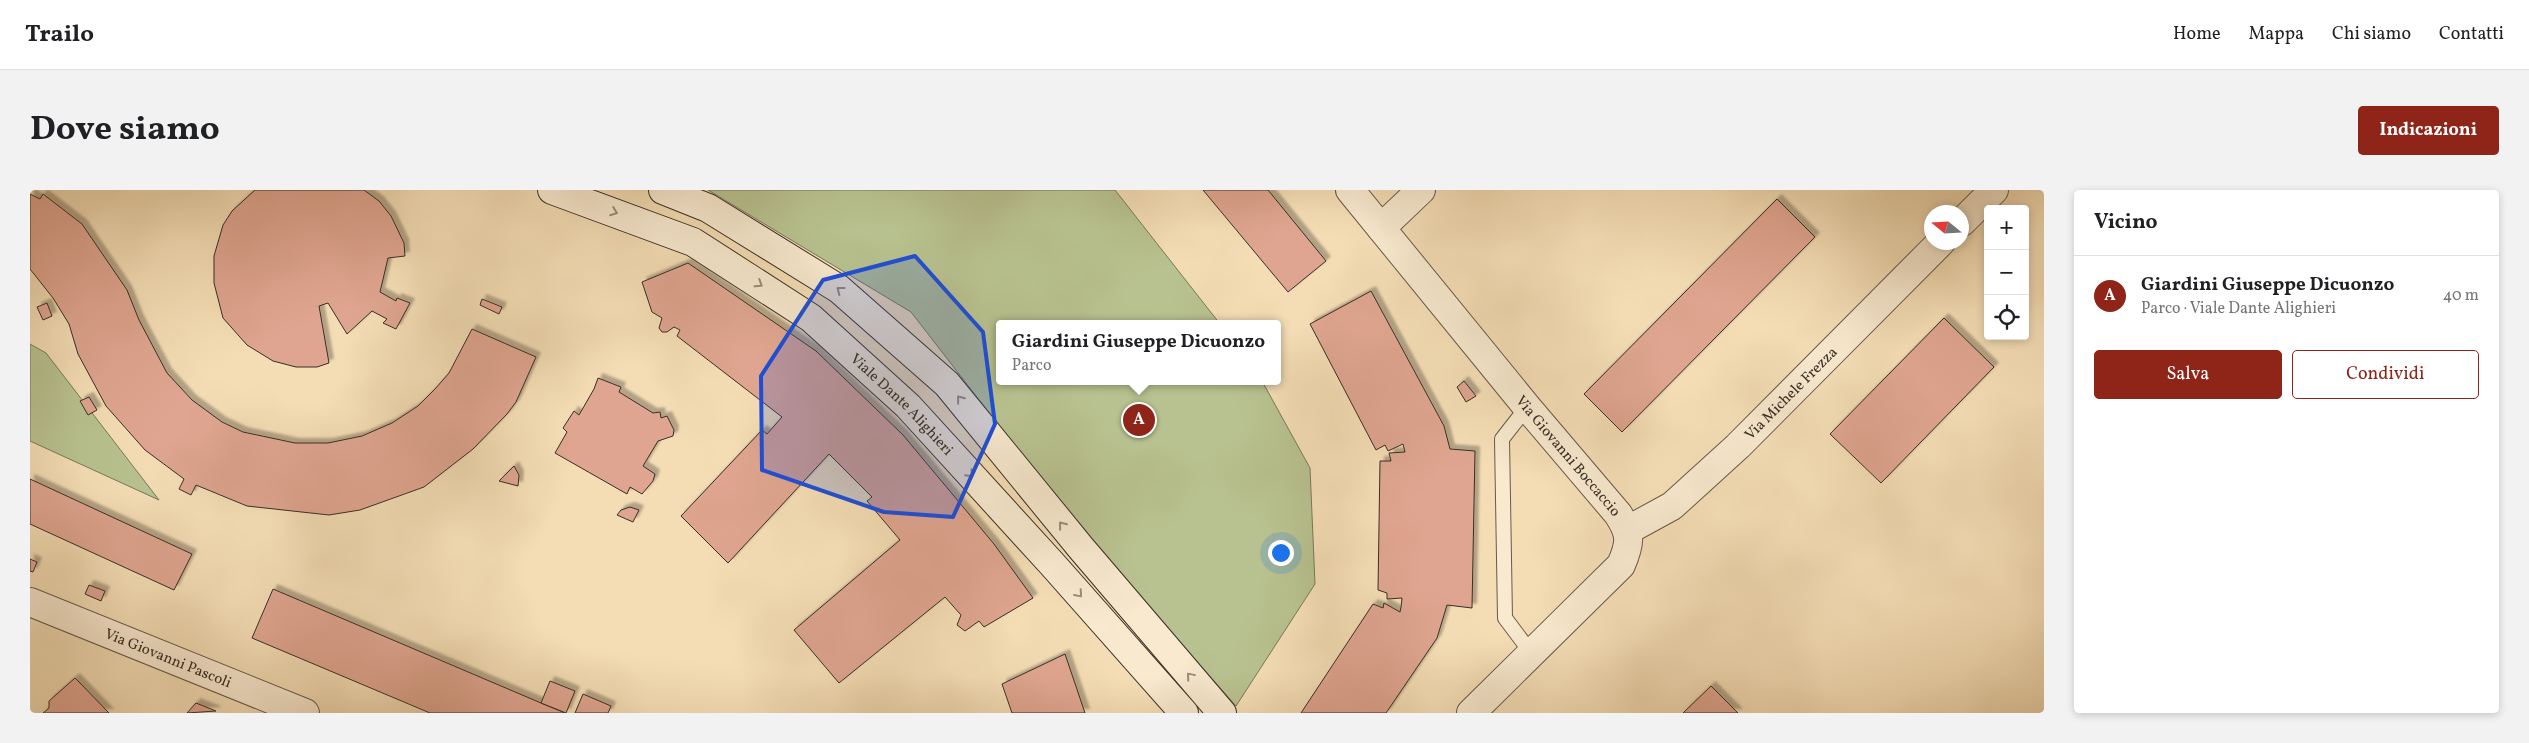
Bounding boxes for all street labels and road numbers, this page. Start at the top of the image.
street label: Via Michele Frezza [1741,343,1843,445]
street label: Viale Dante Alighieri [845,349,957,461]
street label: Via Giovanni Boccaccio [1510,392,1625,522]
street label: Via Giovanni Pascoli [101,624,234,694]

